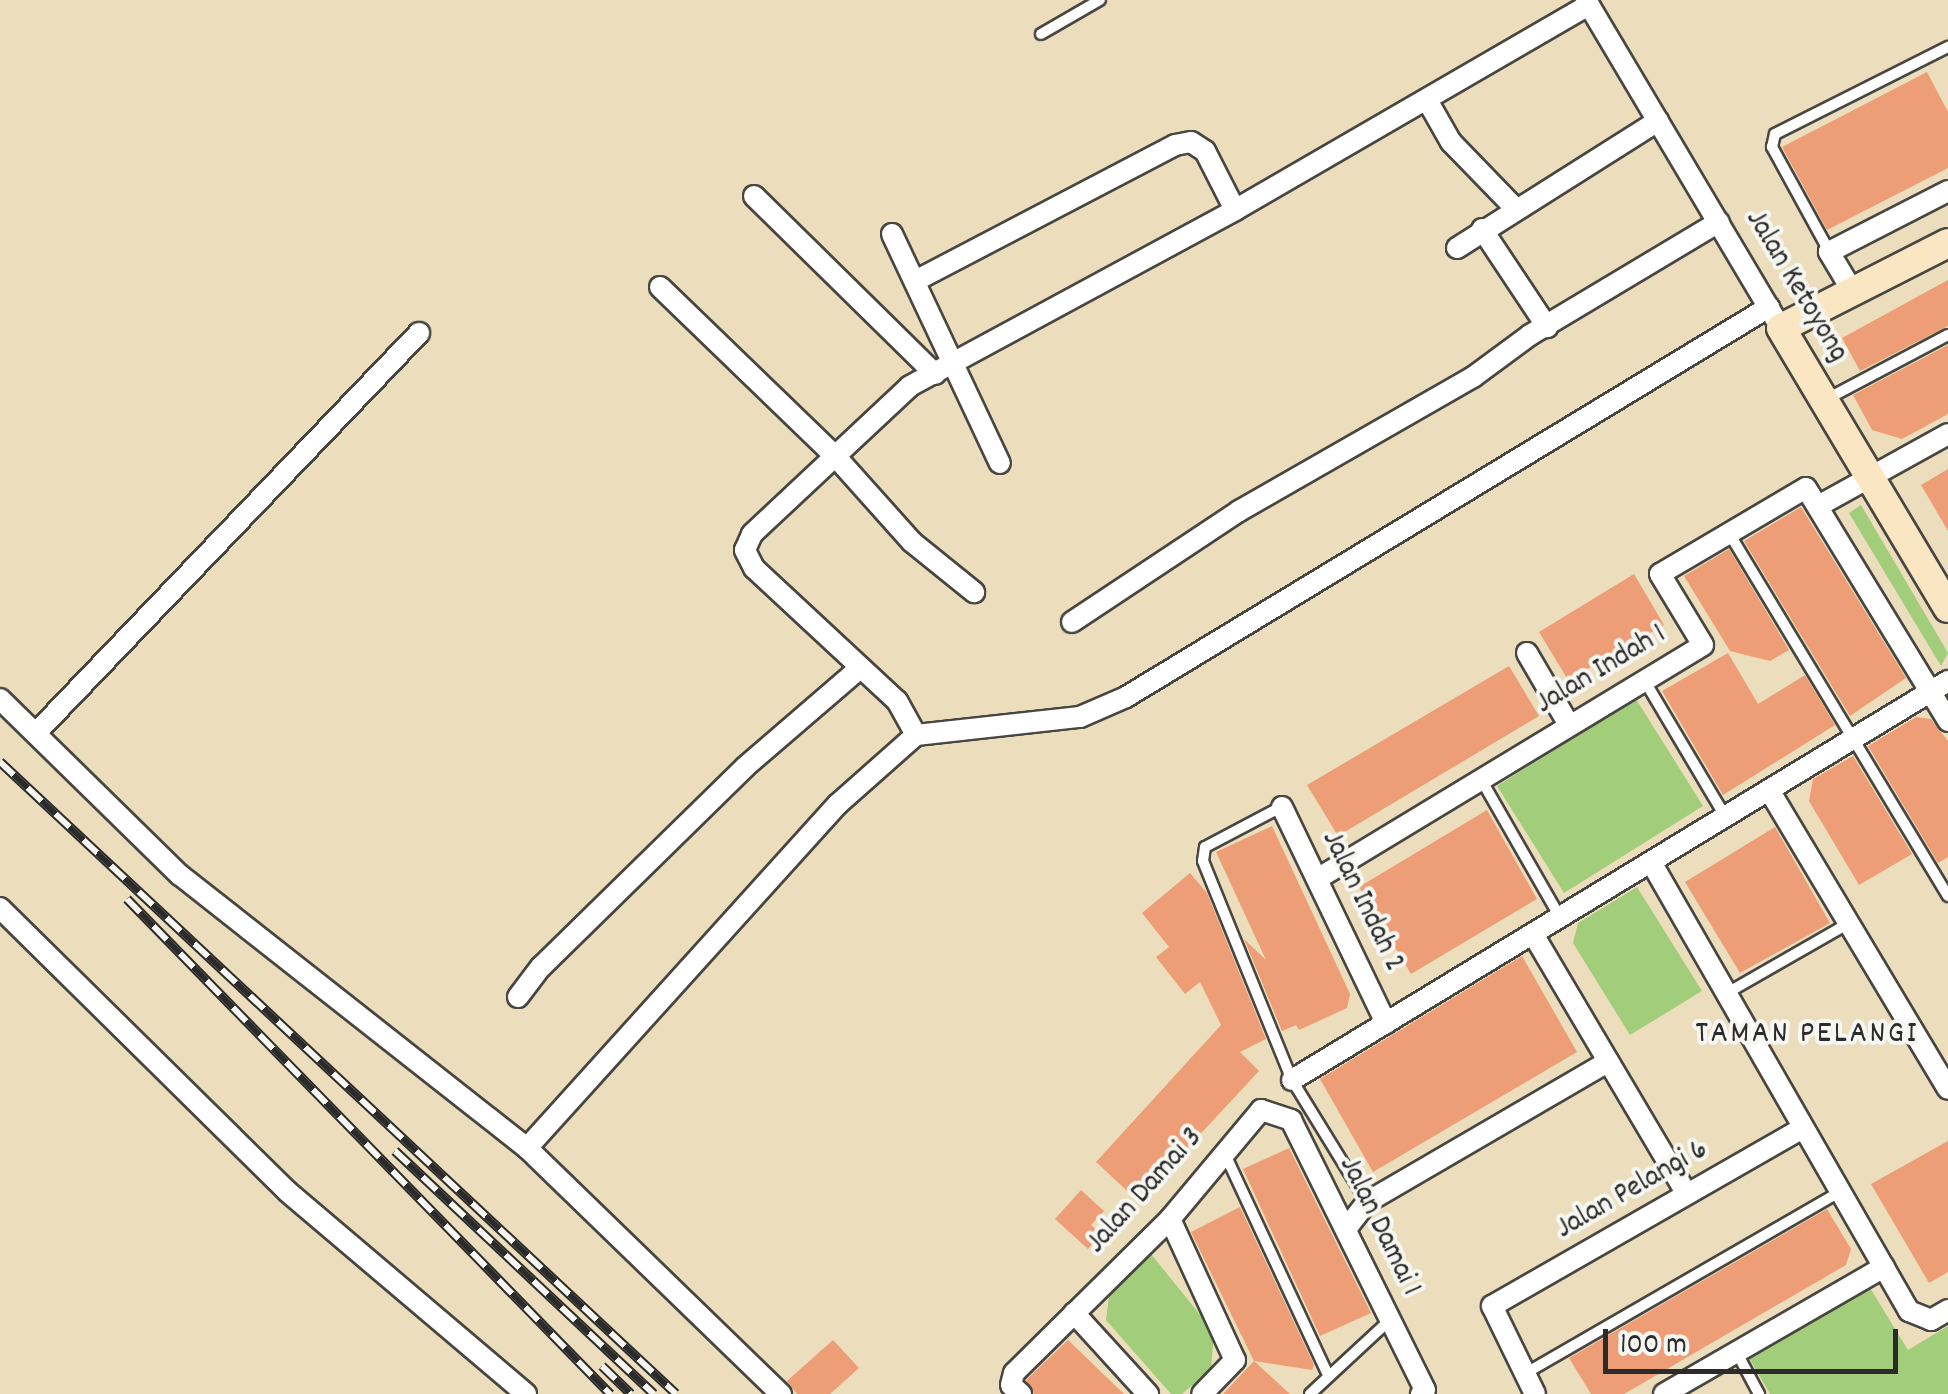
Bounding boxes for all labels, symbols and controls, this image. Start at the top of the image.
street label: Jalan Ketoyong [1736,204,1854,370]
street label: Jalan Indah 1 [1530,618,1674,724]
street label: Jalan Indah 2 [1312,826,1410,978]
district label: TAMAN PELANGI [1695,1016,1919,1054]
street label: Jalan Damai 3 [1080,1122,1212,1262]
street label: Jalan Pelangi 6 [1551,1133,1715,1249]
street label: Jalan Damai 1 [1329,1152,1427,1302]
scale bar [1608,1309,1903,1371]
text: 100 m [1620,1325,1687,1368]

